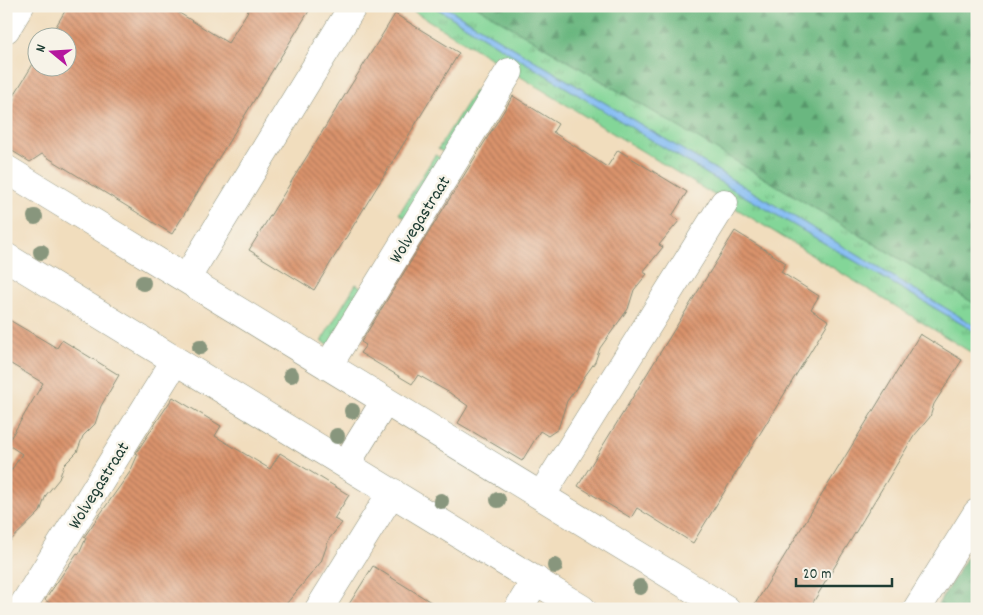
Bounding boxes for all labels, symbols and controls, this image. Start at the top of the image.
north arrow [28,28,78,78]
text: N [31,42,52,55]
street label: Wolvegastraat [384,172,458,269]
street label: Wolvegastraat [63,438,137,535]
scale bar [796,555,892,587]
text: 20 m [803,564,831,586]

